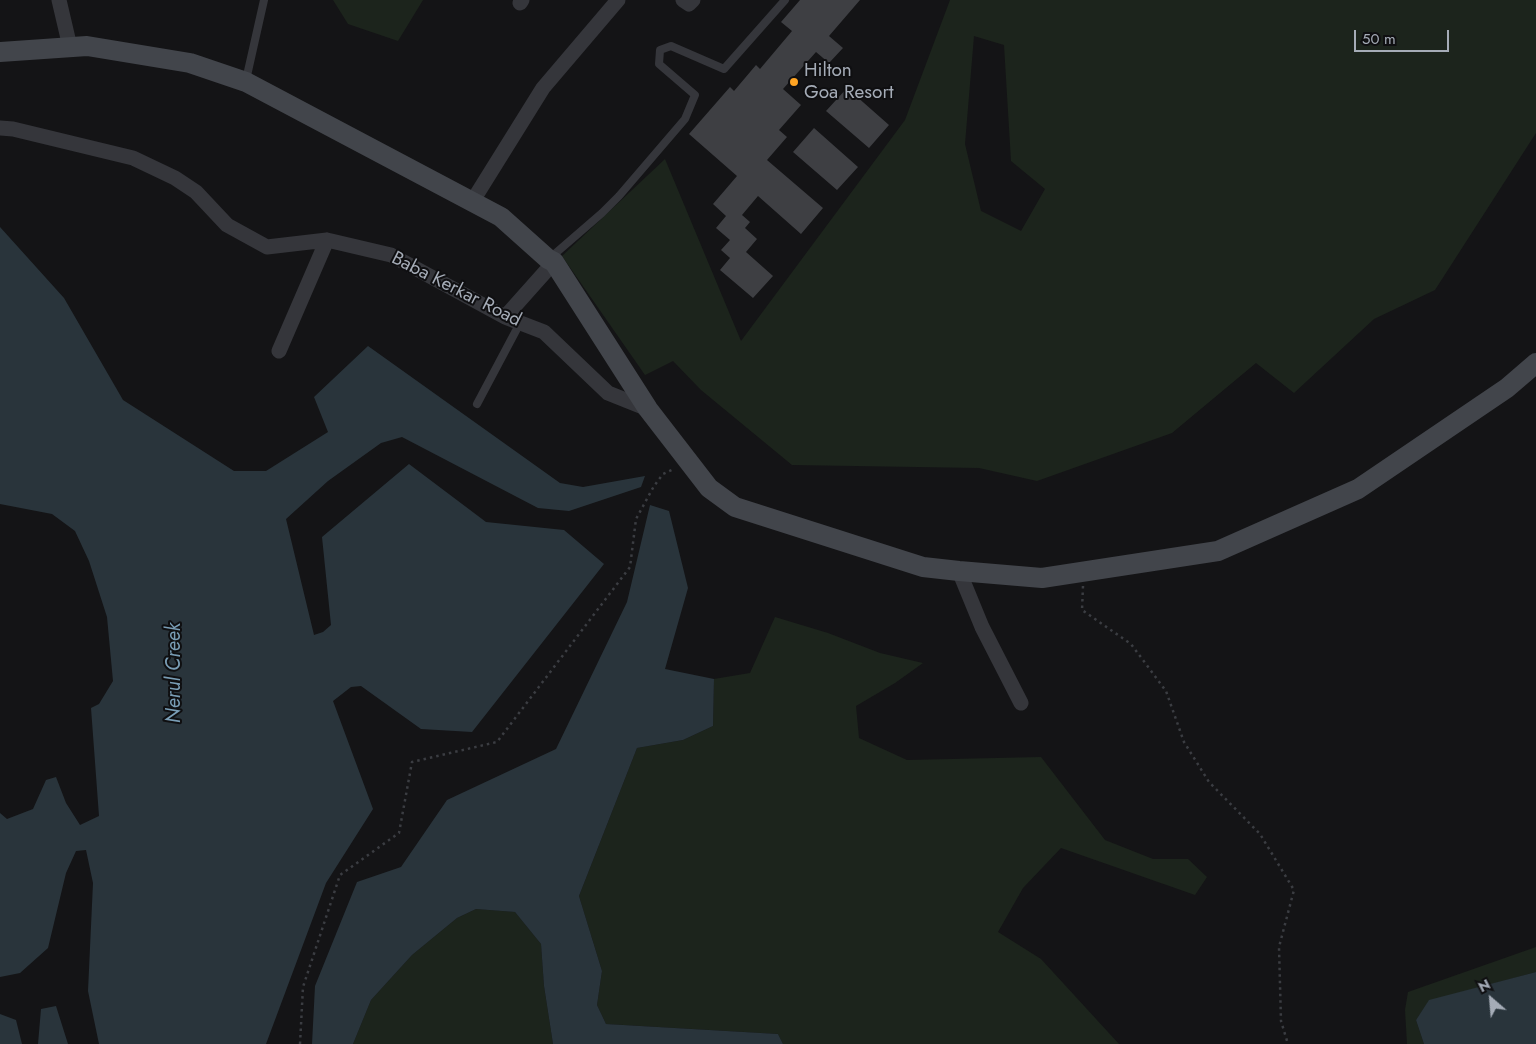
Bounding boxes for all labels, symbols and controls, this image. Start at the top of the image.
scale bar [1356,20,1451,52]
text: 50 m [1362,28,1396,50]
place label: Hilton Goa Resort [804,60,893,104]
marker: Hilton Goa Resort [788,76,800,88]
street label: Baba Kerkar Road [387,247,525,333]
water label: Nerul Creek [163,623,187,723]
north arrow [1466,974,1516,1024]
text: N [1475,974,1494,997]

